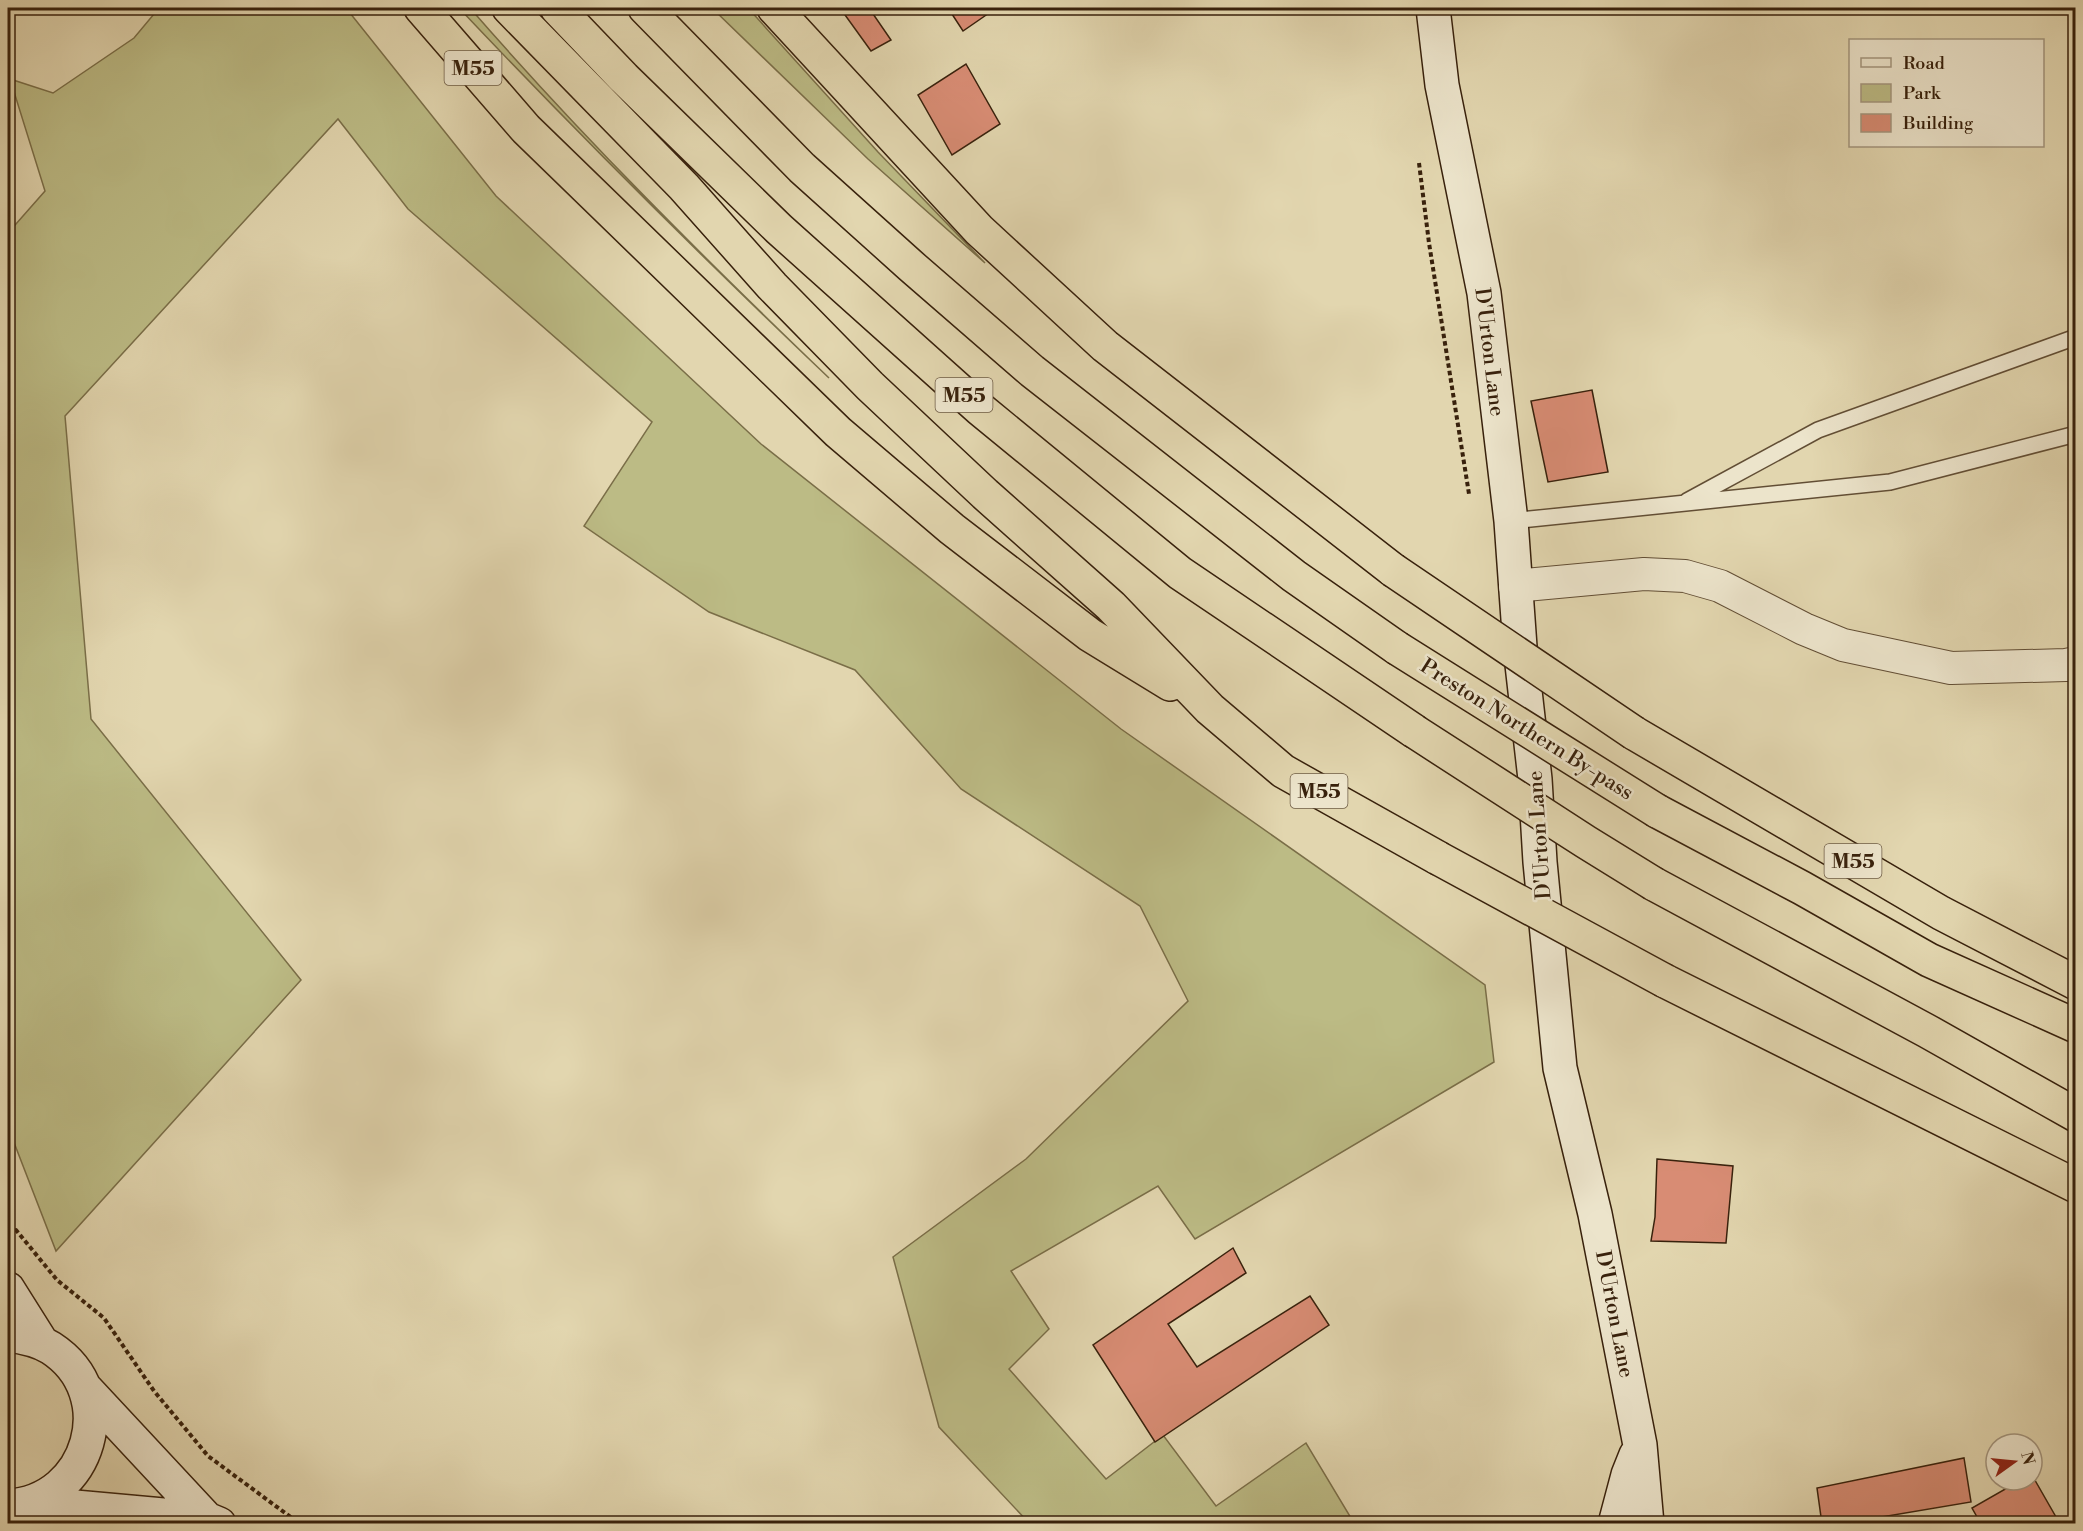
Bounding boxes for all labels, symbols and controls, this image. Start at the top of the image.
legend [1849,39,2044,147]
road number: M55 [444,51,502,85]
text: Road [1903,52,1946,75]
text: Park [1903,82,1942,105]
text: Building [1902,112,1974,135]
street label: D'Urton Lane [1468,286,1510,418]
road number: M55 [936,378,992,412]
street label: Preston Northern By-pass [1415,653,1638,806]
street label: D'Urton Lane [1523,770,1557,900]
road number: M55 [1290,774,1348,808]
road number: M55 [1824,844,1882,878]
street label: D'Urton Lane [1589,1248,1639,1380]
north arrow [1984,1432,2044,1492]
text: N [2016,1450,2039,1467]

